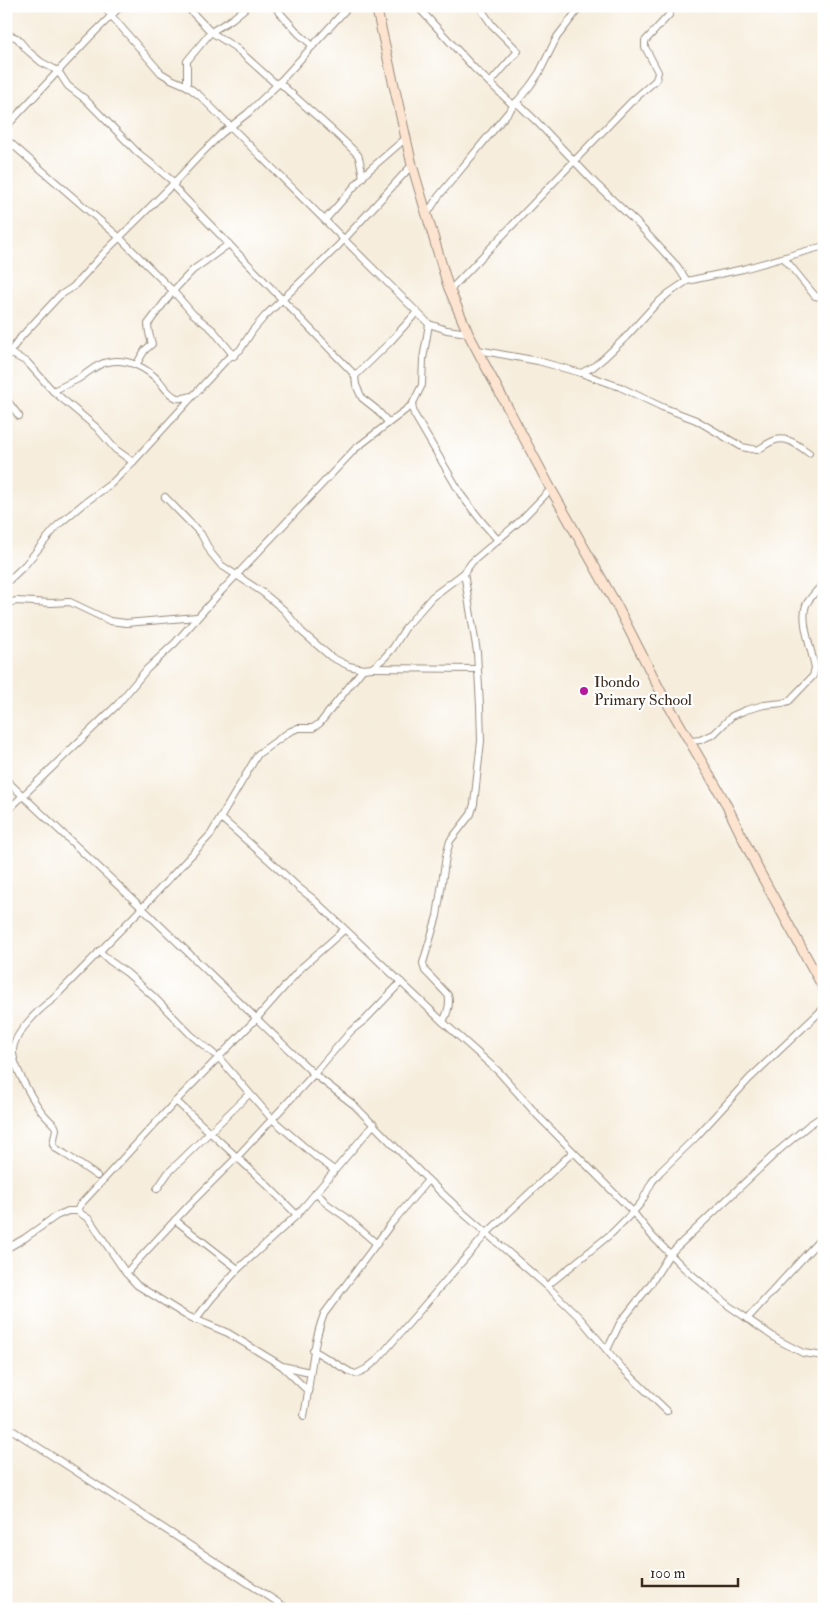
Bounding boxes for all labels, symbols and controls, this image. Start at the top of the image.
place label: Ibondo Primary School [594,672,692,710]
marker: Ibondo Primary School [578,685,590,697]
scale bar [642,1555,739,1587]
text: 100 m [650,1564,686,1583]

